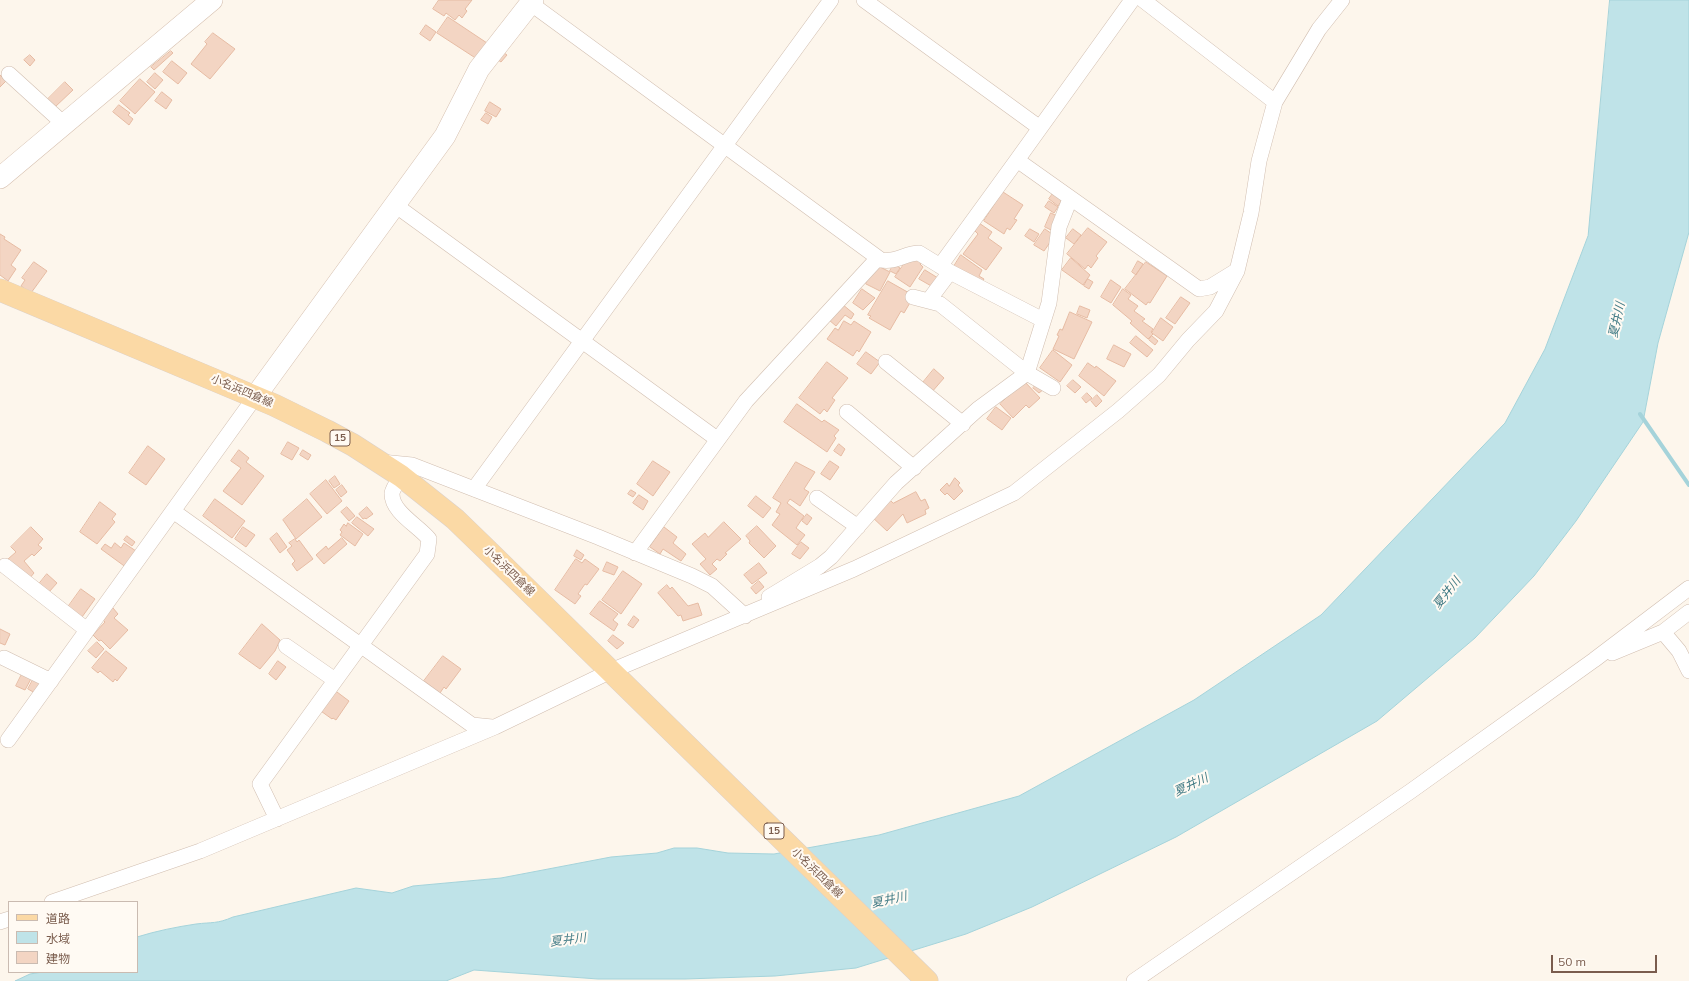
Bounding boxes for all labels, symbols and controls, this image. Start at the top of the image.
water label: 夏井川 [1606,301,1628,339]
street label: 小名浜四倉線 [209,372,275,410]
road number: 15 [330,430,350,446]
street label: 小名浜四倉線 [481,543,537,599]
water label: 夏井川 [1430,574,1464,612]
water label: 夏井川 [1172,771,1210,799]
road number: 15 [764,823,784,839]
street label: 小名浜四倉線 [789,845,845,901]
water label: 夏井川 [870,889,908,911]
legend [8,901,138,973]
text: 道路 [46,911,70,926]
text: 水域 [46,931,70,946]
water label: 夏井川 [549,931,587,949]
scale bar [1553,947,1659,973]
text: 建物 [46,951,70,966]
text: 50 m [1558,954,1586,969]

